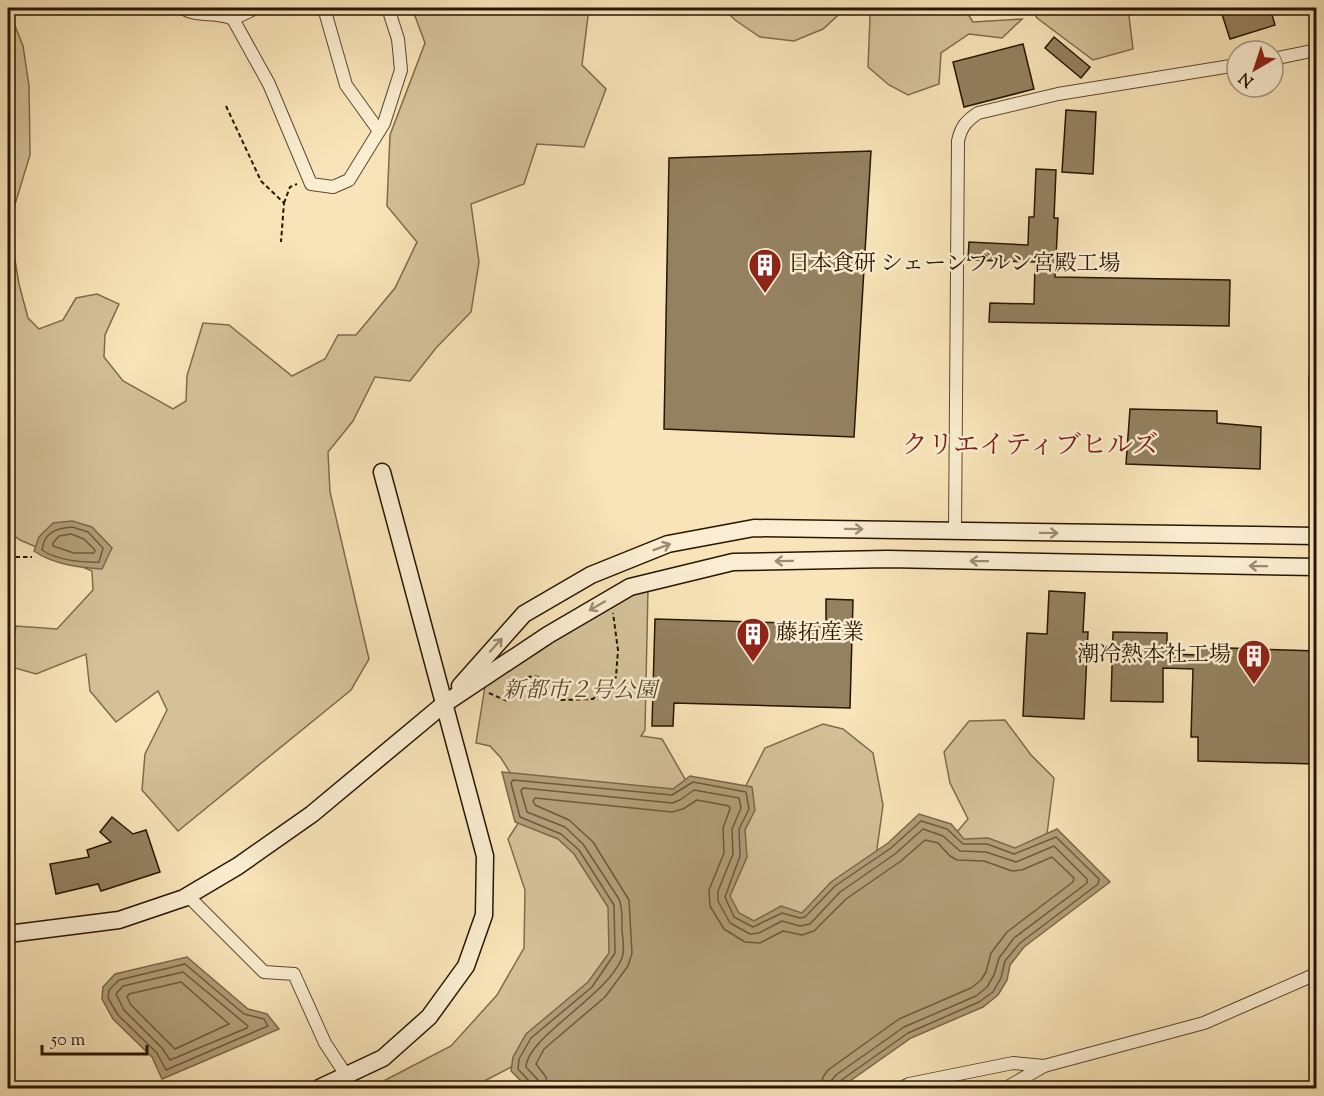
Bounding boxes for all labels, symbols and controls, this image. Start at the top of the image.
north arrow [1225,39,1285,99]
text: N [1235,66,1259,92]
building icon: 日本食研 シェーンブルン宮殿工場 [747,247,783,294]
place label: 日本食研 シェーンブルン宮殿工場 [788,249,1120,281]
district label: クリエイティブヒルズ [902,428,1158,465]
one-way arrow [844,523,864,535]
one-way arrow [1039,527,1059,538]
one-way arrow [652,541,670,552]
one-way arrow [775,555,795,567]
one-way arrow [970,555,990,567]
one-way arrow [1249,561,1269,572]
one-way arrow [589,600,606,612]
building icon: 藤拓産業 [735,616,771,663]
place label: 藤拓産業 [776,618,864,650]
one-way arrow [489,638,503,653]
building icon: 潮冷熱本社工場 [1236,638,1272,685]
place label: 潮冷熱本社工場 [1077,640,1231,672]
park label: 新都市２号公園 [503,676,660,708]
scale bar [42,1018,147,1056]
text: 50 m [50,1028,86,1054]

